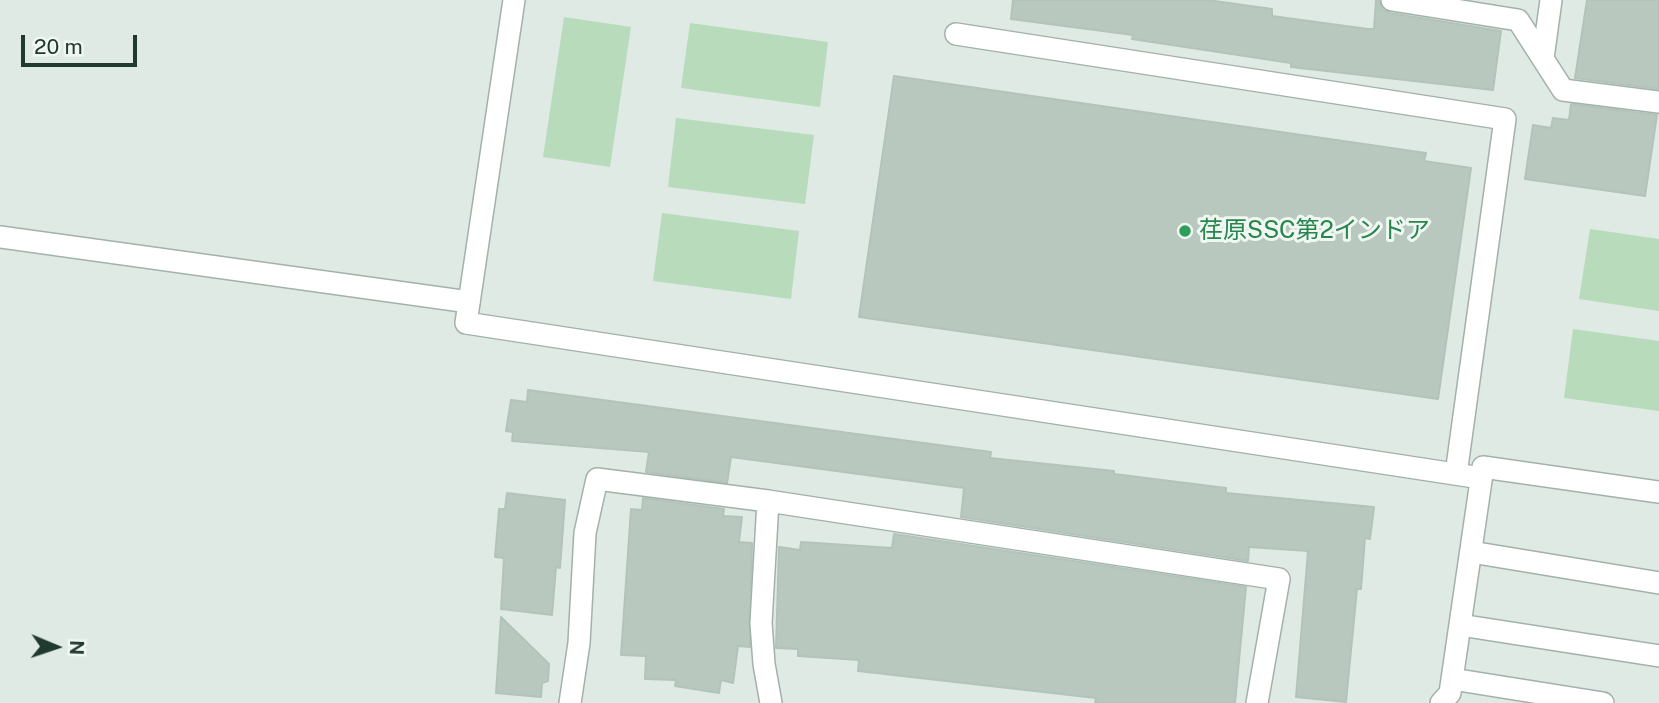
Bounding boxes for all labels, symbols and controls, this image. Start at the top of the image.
scale bar [24,21,140,65]
text: 20 m [34,34,83,59]
place label: 荏原SSC第2インドア [1199,217,1430,245]
marker: 荏原SSC第2インドア [1177,223,1193,239]
north arrow [21,612,91,682]
text: N [66,640,88,656]

